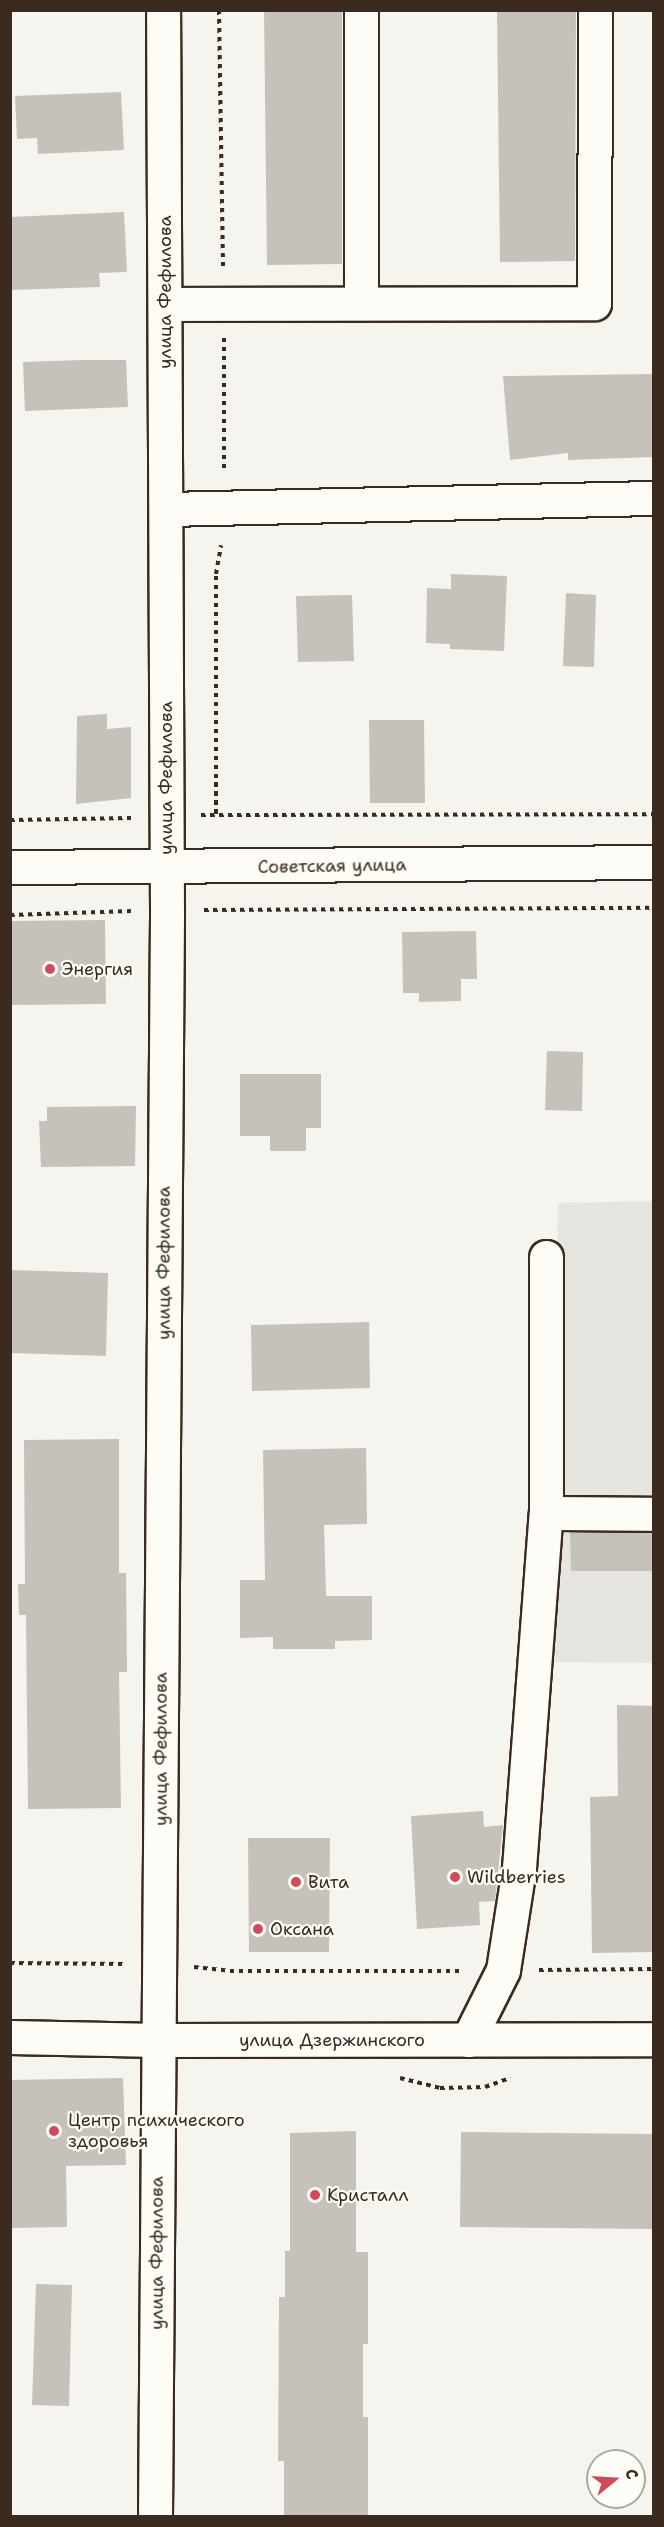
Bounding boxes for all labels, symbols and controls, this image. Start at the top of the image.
street label: улица Фефилова [154,215,176,369]
street label: улица Фефилова [155,701,177,855]
street label: Советская улица [257,854,407,878]
place label: Энергия [62,958,133,980]
marker: Энергия [43,962,57,976]
street label: улица Фефилова [153,1186,175,1340]
street label: улица Фефилова [150,1672,172,1826]
place label: Wildberries [467,1866,566,1888]
marker: Wildberries [448,1870,462,1884]
place label: Вита [308,1871,349,1893]
marker: Вита [289,1875,303,1889]
place label: Оксана [270,1918,334,1940]
marker: Оксана [251,1922,265,1936]
street label: улица Дзержинского [239,2029,425,2051]
place label: Центр психического здоровья [68,2110,245,2152]
marker: Центр психического здоровья [45,2122,63,2140]
street label: улица Фефилова [146,2176,168,2330]
place label: Кристалл [327,2184,408,2206]
marker: Кристалл [308,2188,322,2202]
north arrow [586,2449,646,2509]
text: С [620,2466,643,2482]

